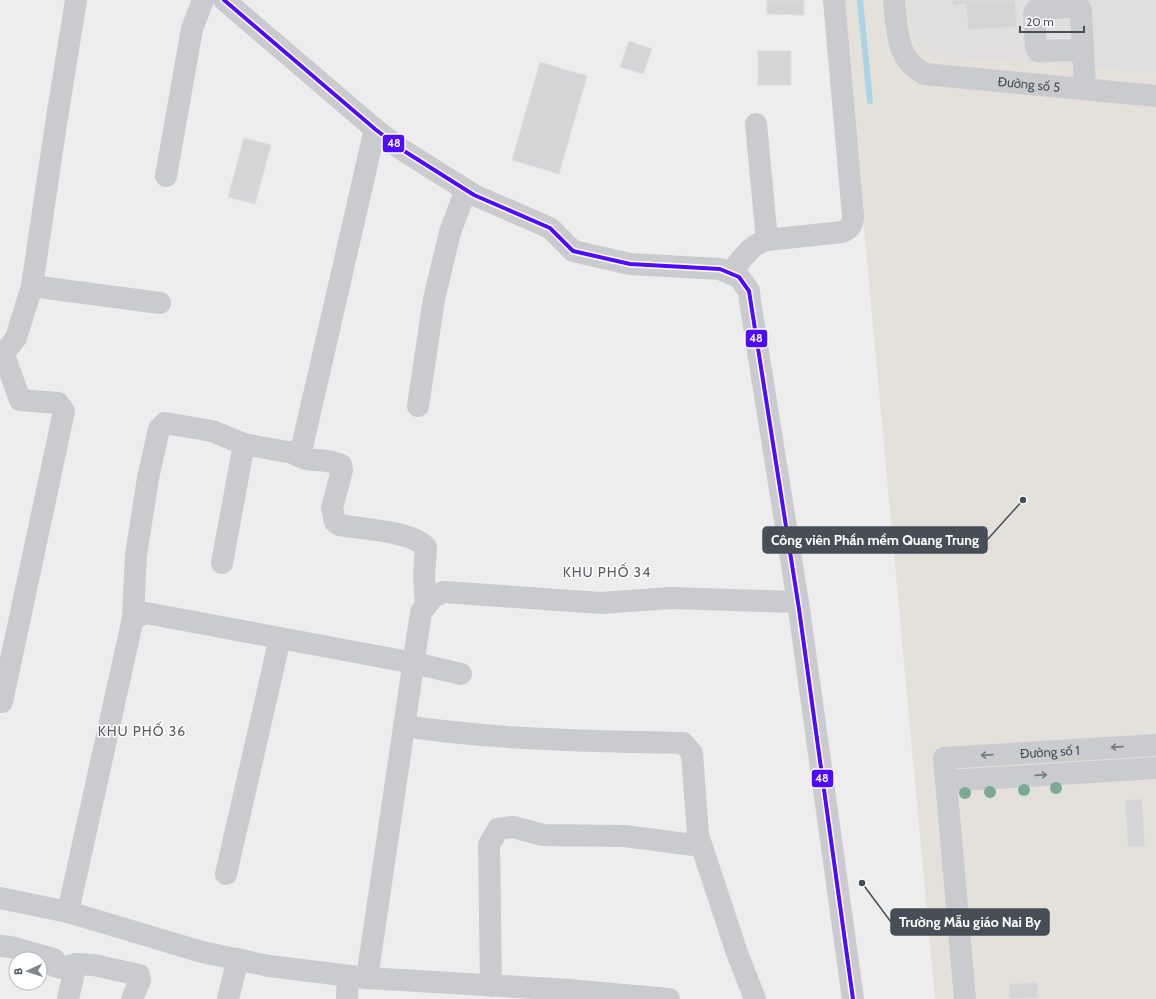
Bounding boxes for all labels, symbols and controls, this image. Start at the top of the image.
scale bar [1020,8,1084,34]
text: 20 m [1026,14,1054,29]
street label: Đường số 5 [997,73,1061,95]
line badge: 48 [382,134,405,153]
text: 48 [387,136,401,150]
line badge: 48 [745,329,768,348]
text: 48 [749,331,763,345]
callout: Công viên Phần mềm Quang Trung [763,527,987,553]
text: Công viên Phần mềm Quang Trung [771,531,979,549]
district label: KHU PHỐ 34 [563,562,651,581]
district label: KHU PHỐ 36 [98,721,186,740]
street label: Đường số 1 [1020,742,1080,761]
one-way arrow [1111,743,1124,751]
one-way arrow [981,752,994,759]
line badge: 48 [811,769,834,788]
text: 48 [815,771,829,785]
one-way arrow [1034,771,1047,778]
callout: Trường Mẫu giáo Nai By [891,909,1049,935]
text: Trường Mẫu giáo Nai By [899,913,1042,931]
north arrow [8,951,48,991]
text: B [11,968,25,975]

